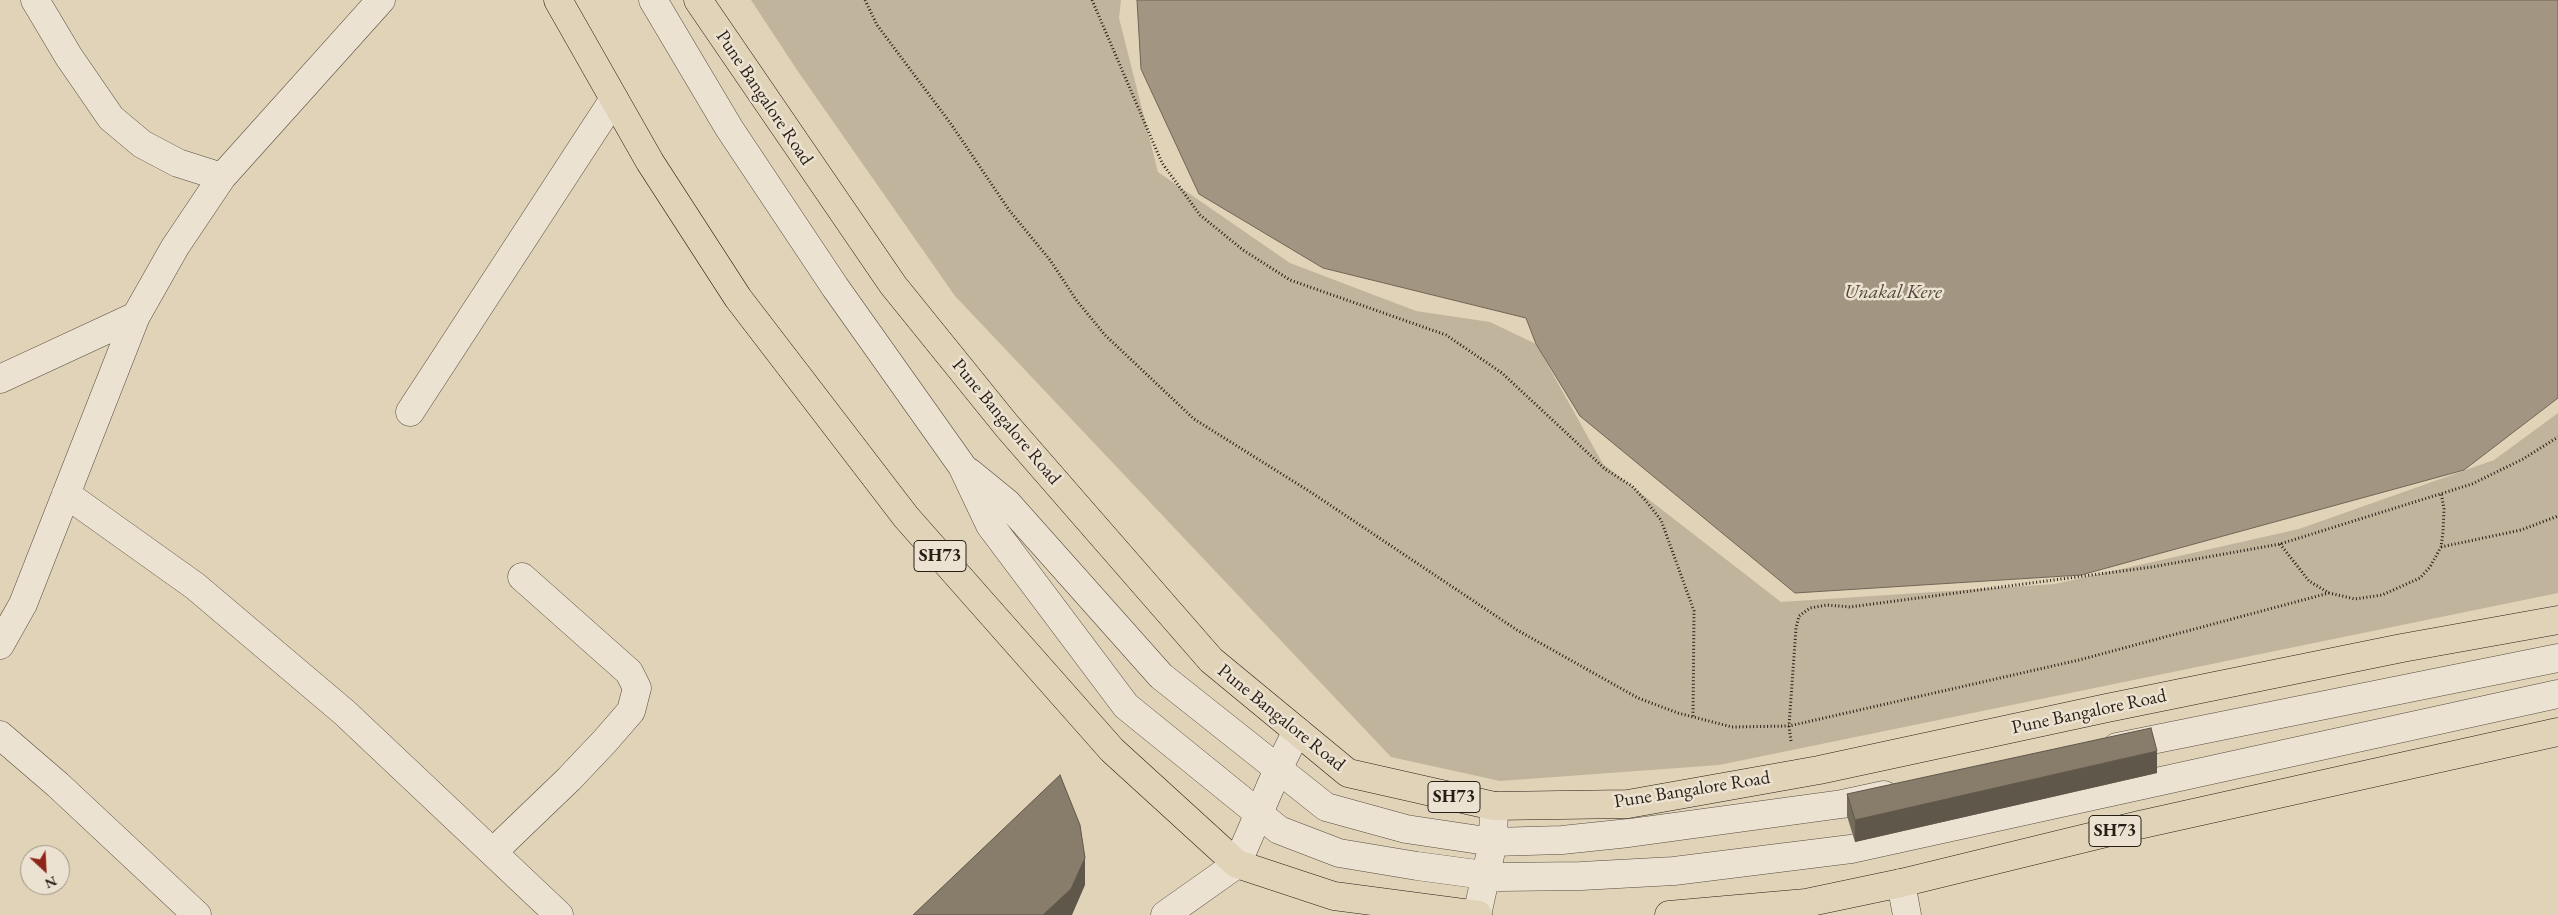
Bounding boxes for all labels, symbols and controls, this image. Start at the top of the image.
street label: Pune Bangalore Road [710,26,818,170]
water label: Unakal Kere [1844,281,1942,305]
street label: Pune Bangalore Road [947,354,1065,490]
road number: SH73 [914,540,966,572]
street label: Pune Bangalore Road [1213,660,1349,776]
street label: Pune Bangalore Road [2010,684,2168,740]
street label: Pune Bangalore Road [1612,766,1772,814]
road number: SH73 [1428,782,1480,812]
road number: SH73 [2089,816,2141,846]
north arrow [20,845,70,895]
text: N [42,872,60,893]

